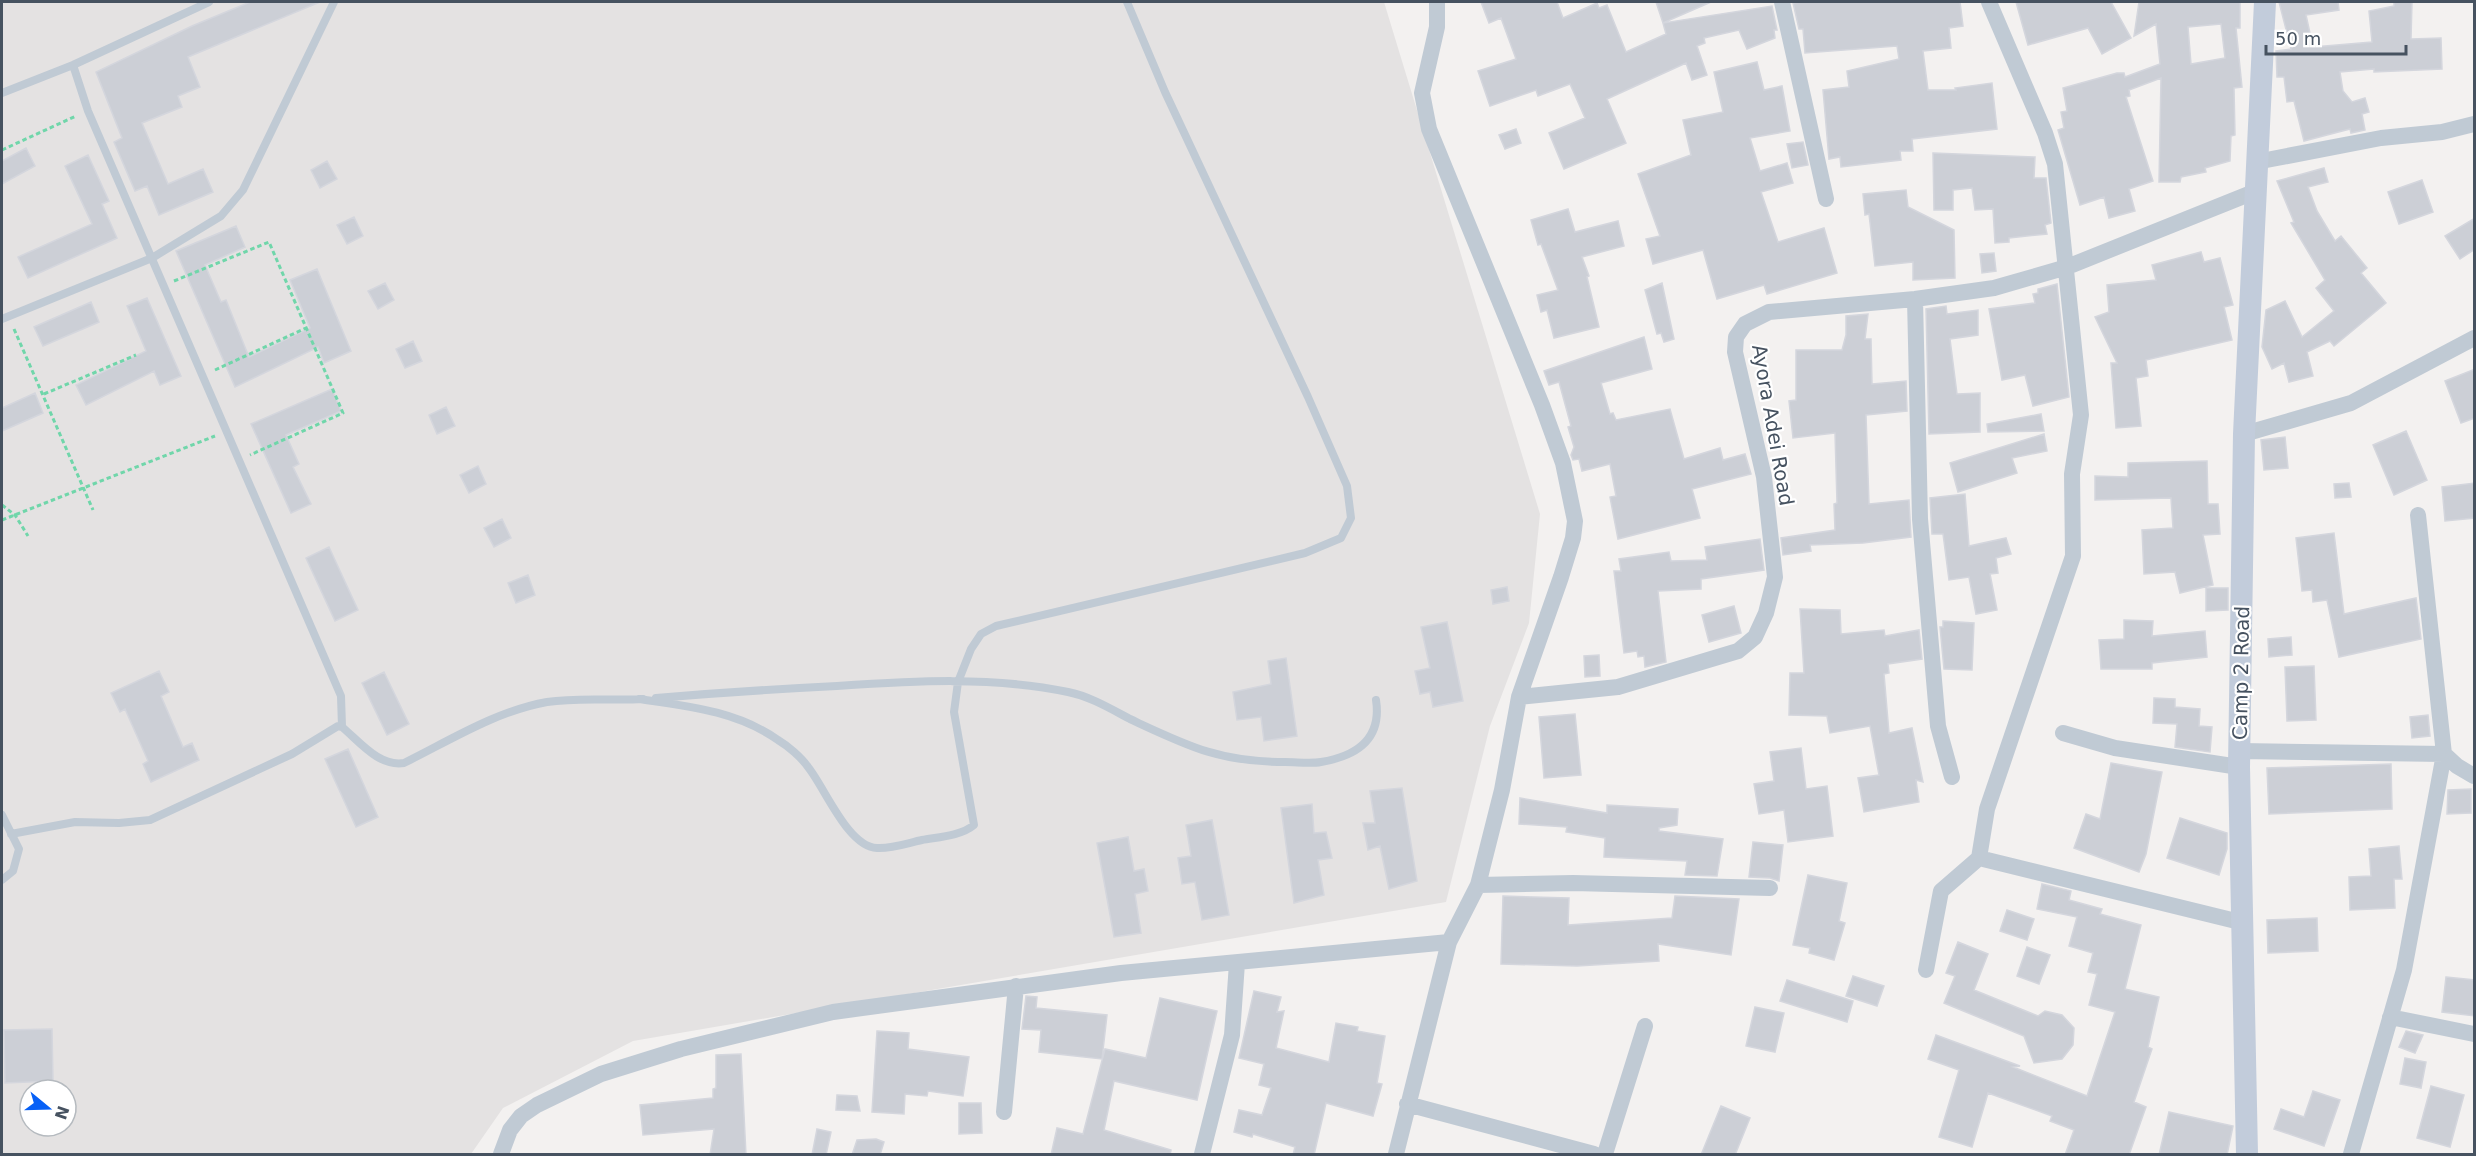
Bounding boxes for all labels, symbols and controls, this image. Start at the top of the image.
scale bar [2266,18,2406,56]
text: 50 m [2275,28,2321,49]
street label: Ayora Adei Road [1747,342,1799,508]
street label: Camp 2 Road [2228,606,2254,740]
north arrow [18,1078,78,1138]
text: N [51,1103,73,1122]

